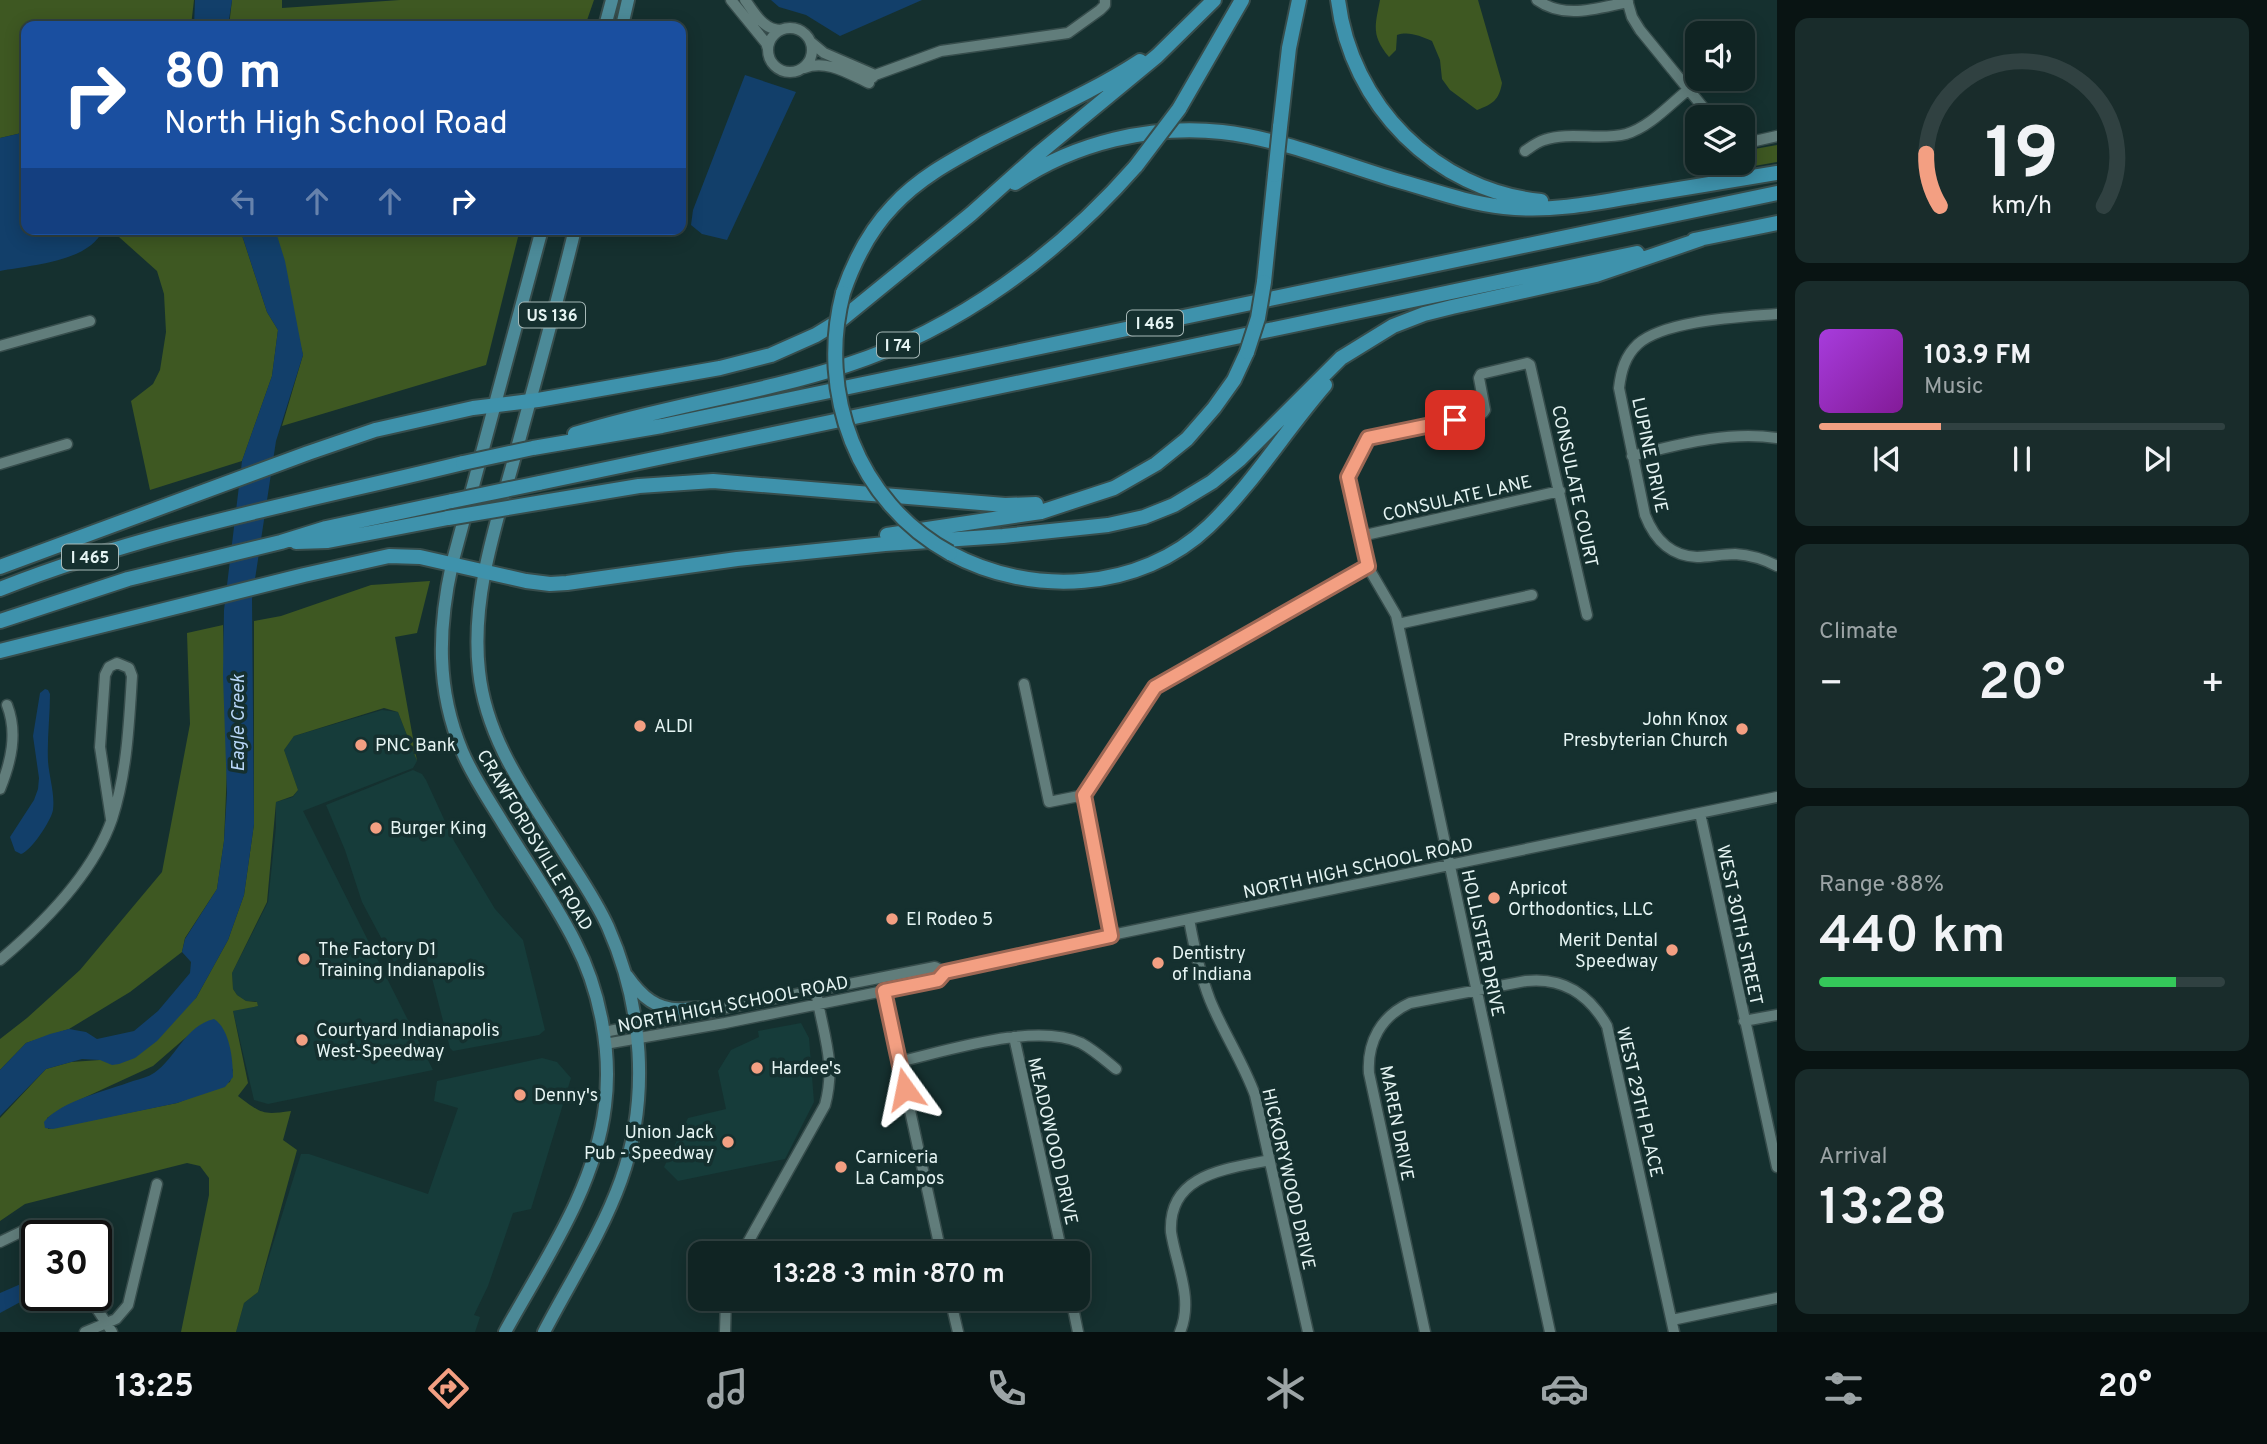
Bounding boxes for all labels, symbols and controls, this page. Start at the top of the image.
map controls [1685,21,1755,175]
button: sound [1685,21,1755,91]
text: 80 m [164,44,281,106]
icon: right [49,49,140,140]
text: North High School Road [164,105,508,145]
button: layers [1685,105,1755,175]
text: 19 [1985,113,2059,205]
icon: left [225,182,263,220]
icon: ahead [298,182,336,220]
icon: ahead [371,182,409,220]
icon: right [444,182,482,220]
text: km/h [1992,191,2052,223]
road number: US 136 [519,302,585,328]
road number: I 465 [1127,310,1183,336]
road number: I 74 [877,332,919,358]
text: 103.9 FM [1924,340,2031,373]
text: Music [1924,373,1984,402]
pin [1425,390,1485,450]
street label: LUPINE DRIVE [1625,395,1672,515]
icon: arrive [1436,401,1474,439]
street label: CONSULATE COURT [1545,403,1602,570]
icon: previous [1868,440,1906,478]
icon: pause [2003,440,2041,478]
icon: next [2138,440,2176,478]
street label: CONSULATE LANE [1381,471,1534,528]
road number: I 465 [62,544,118,570]
text: Climate [1819,618,1898,647]
text: 20° [1978,652,2066,718]
text: − [1819,661,1844,710]
text: + [2200,661,2225,710]
water label: Eagle Creek [227,674,251,772]
place label: John Knox Presbyterian Church [1563,709,1728,753]
place label: ALDI [654,716,693,739]
marker: ALDI [632,718,648,734]
marker: John Knox Presbyterian Church [1734,721,1750,737]
place label: PNC Bank [375,735,456,758]
marker: PNC Bank [353,737,369,753]
street label: CRAWFORDSVILLE ROAD [470,746,597,936]
place label: Burger King [390,818,487,841]
marker: Burger King [368,820,384,836]
street label: NORTH HIGH SCHOOL ROAD [1241,834,1476,905]
street label: WEST 30TH STREET [1710,843,1767,1008]
street label: HOLLISTER DRIVE [1455,868,1508,1019]
text: Range · 88% [1819,871,1944,900]
place label: Apricot Orthodontics, LLC [1508,878,1654,922]
marker: Apricot Orthodontics, LLC [1486,890,1502,906]
text: 440 km [1819,905,2006,971]
place label: El Rodeo 5 [906,909,993,932]
marker: El Rodeo 5 [884,911,900,927]
place label: Merit Dental Speedway [1558,930,1658,974]
place label: The Factory D1 Training Indianapolis [318,939,485,983]
marker: Merit Dental Speedway [1664,942,1680,958]
place label: Dentistry of Indiana [1172,943,1252,987]
marker: The Factory D1 Training Indianapolis [296,951,312,967]
marker: Dentistry of Indiana [1150,955,1166,971]
street label: NORTH HIGH SCHOOL ROAD [616,972,851,1039]
place label: Courtyard Indianapolis West-Speedway [316,1020,500,1064]
street label: WEST 29TH PLACE [1610,1025,1667,1180]
marker: Courtyard Indianapolis West-Speedway [294,1032,310,1048]
position arrow [868,1052,942,1126]
street label: MEADOWOOD DRIVE [1021,1055,1082,1227]
place label: Hardee's [771,1058,841,1081]
marker: Hardee's [749,1060,765,1076]
street label: MAREN DRIVE [1373,1064,1418,1183]
place label: Denny's [534,1085,598,1108]
street label: HICKORYWOOD DRIVE [1255,1086,1320,1272]
marker: Denny's [512,1087,528,1103]
place label: Union Jack Pub - Speedway [584,1122,714,1166]
marker: Union Jack Pub - Speedway [720,1134,736,1150]
text: Arrival [1819,1143,1888,1172]
place label: Carniceria La Campos [855,1147,944,1191]
marker: Carniceria La Campos [833,1159,849,1175]
text: 13:28 [1819,1177,1947,1243]
speed limit sign: 30 [21,1220,112,1311]
text: 13:28 · 3 min · 870 m [773,1259,1005,1292]
icon: directions [424,1364,473,1413]
icon: music [703,1364,752,1413]
icon: phone [982,1364,1031,1413]
icon: climate [1261,1364,1310,1413]
icon: car [1540,1364,1589,1413]
icon: filters [1819,1364,1868,1413]
text: 13:25 [115,1368,194,1408]
text: 20° [2098,1368,2152,1408]

